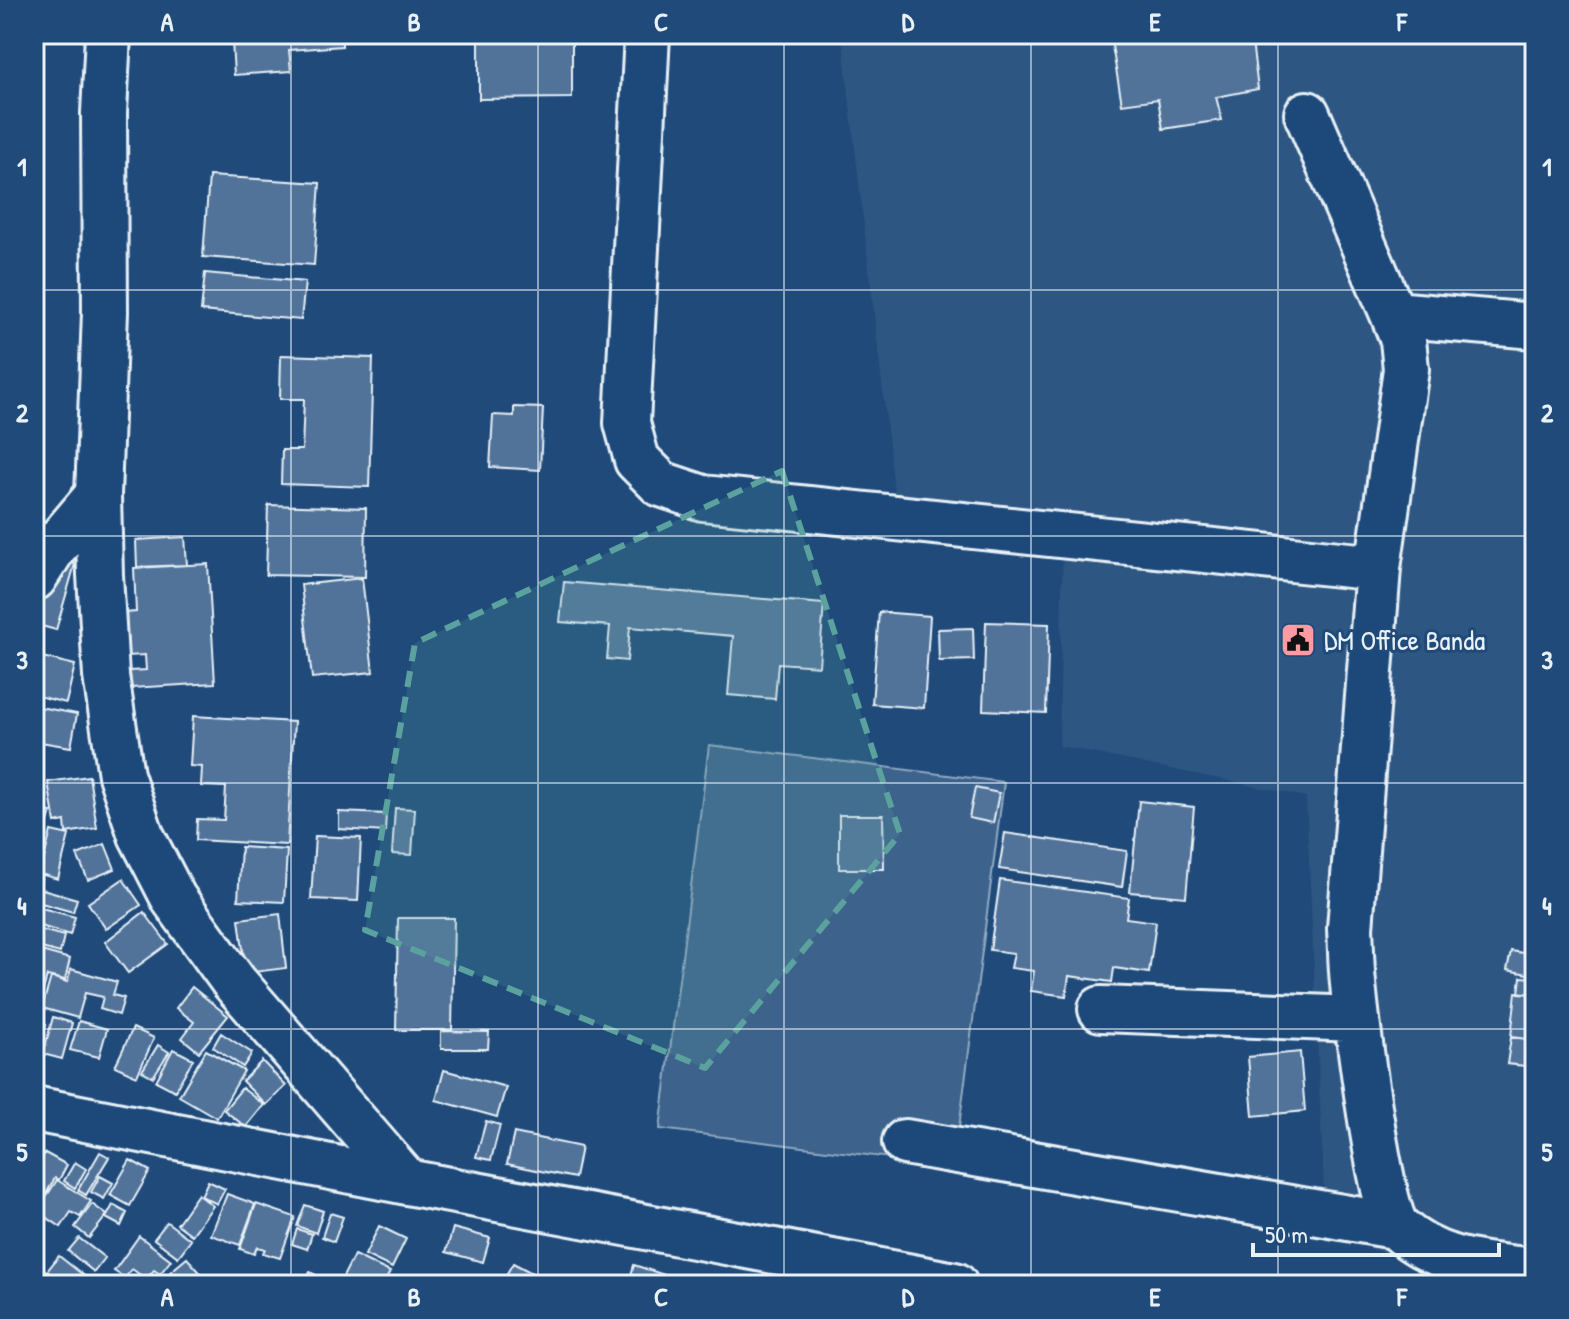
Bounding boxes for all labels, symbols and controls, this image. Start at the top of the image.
text: A [161,4,174,39]
text: B [407,4,421,39]
text: C [654,4,668,39]
text: D [902,4,915,39]
text: E [1149,4,1161,39]
text: F [1396,4,1408,39]
text: 1 [17,149,27,184]
text: 1 [1542,149,1552,184]
text: 2 [16,395,29,430]
text: 2 [1541,395,1554,430]
public building icon: DM Office Banda [1279,621,1317,659]
place label: DM Office Banda [1324,621,1485,659]
text: 3 [16,642,28,677]
text: 3 [1541,642,1553,677]
text: 4 [17,888,27,923]
text: 4 [1542,888,1552,923]
text: 5 [17,1134,28,1169]
text: 5 [1542,1134,1553,1169]
scale bar [1253,1207,1499,1257]
text: 50 m [1265,1218,1308,1250]
text: A [161,1279,174,1314]
text: B [407,1279,421,1314]
text: C [654,1279,668,1314]
text: D [902,1279,915,1314]
text: E [1149,1279,1161,1314]
text: F [1396,1279,1408,1314]

